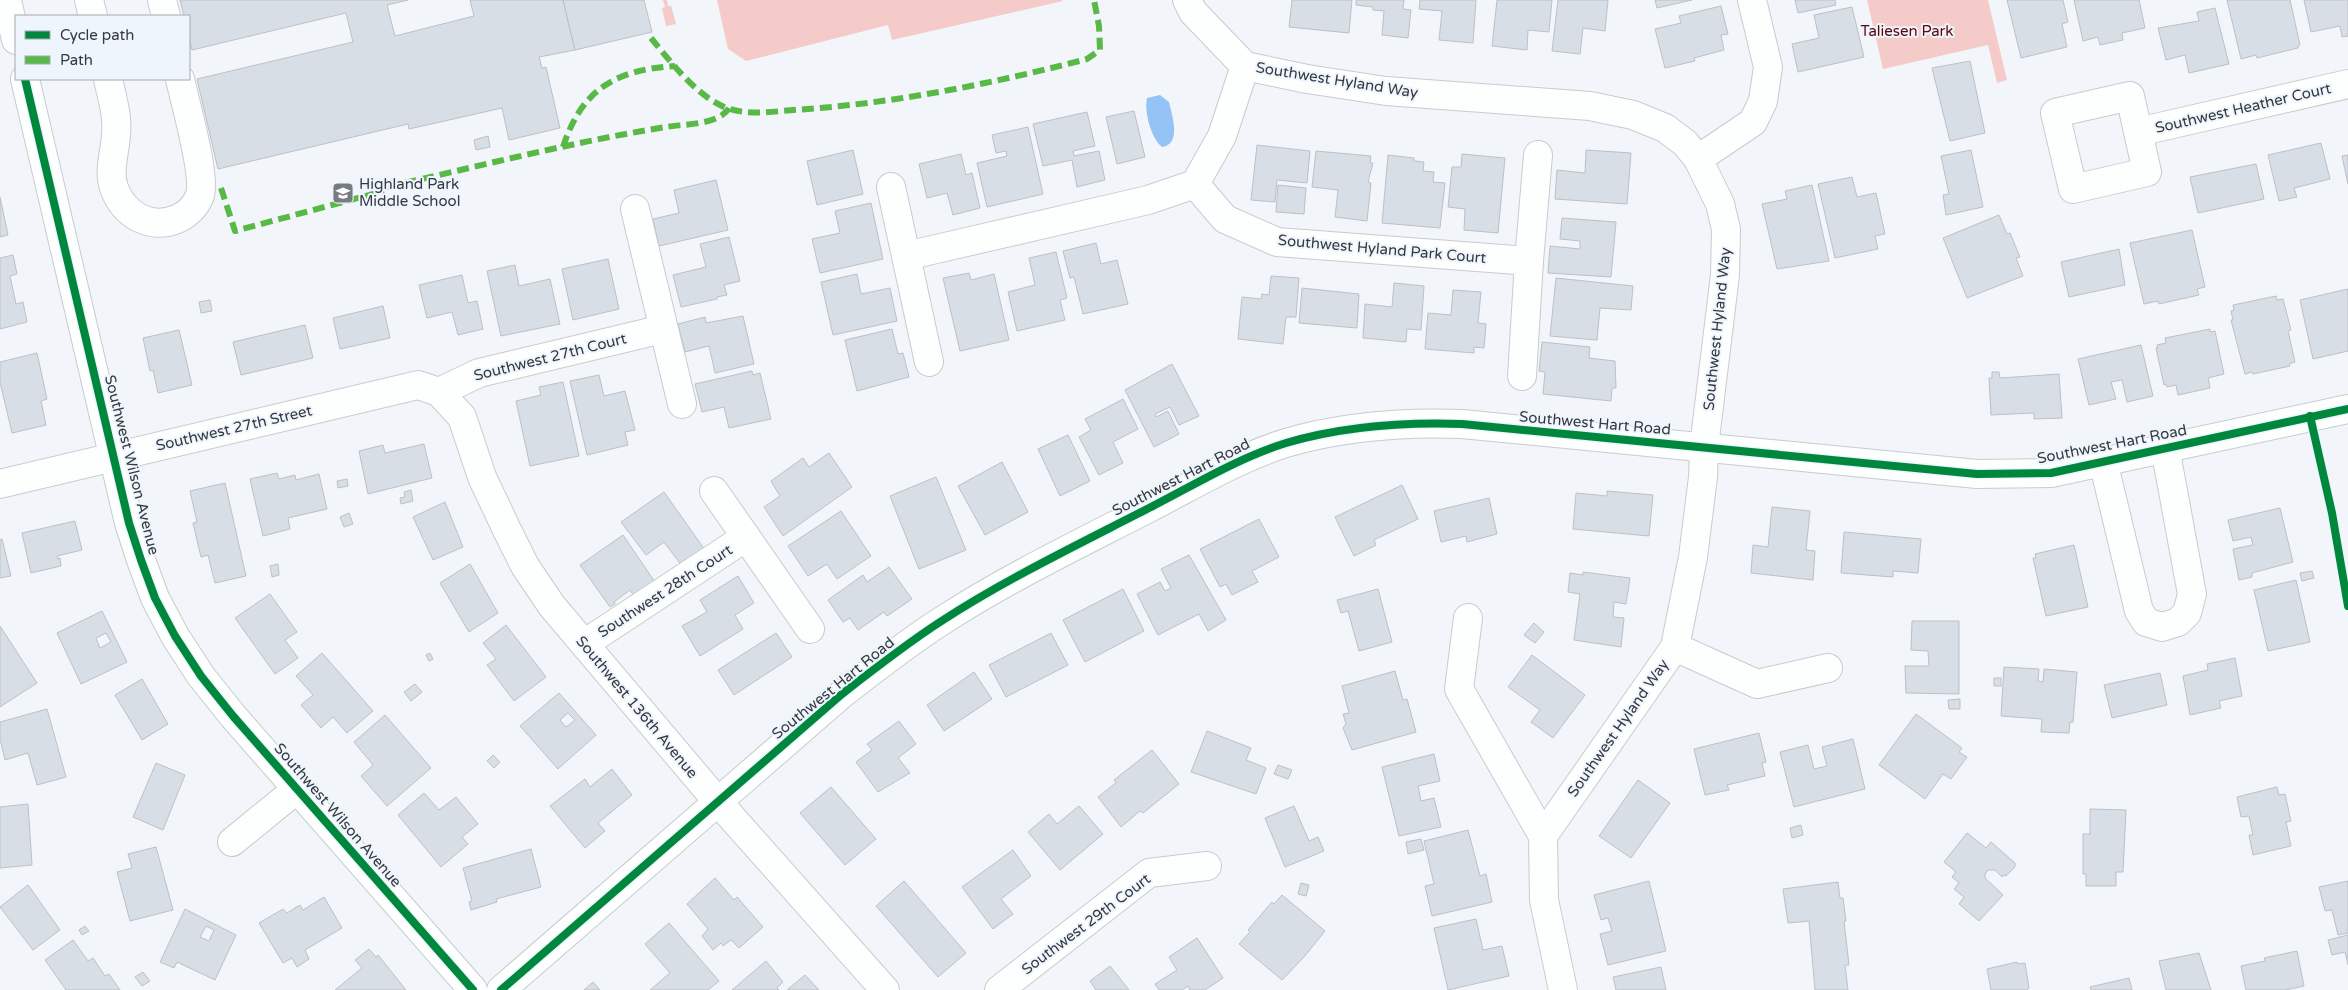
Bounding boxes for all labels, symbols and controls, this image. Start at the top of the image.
legend [15,15,190,80]
park label: Taliesen Park [1860,22,1954,40]
text: Cycle path [60,26,134,44]
text: Path [60,51,93,69]
street label: Southwest Hyland Way [1255,58,1419,102]
street label: Southwest Heather Court [2153,79,2333,137]
place label: Highland Park Middle School [359,175,460,210]
school or university icon: Highland Park Middle School [331,181,355,205]
street label: Southwest Hyland Park Court [1277,231,1487,267]
street label: Southwest Hyland Way [1699,246,1735,412]
street label: Southwest 27th Court [472,329,629,385]
street label: Southwest Wilson Avenue [101,373,163,557]
street label: Southwest 27th Street [154,401,314,455]
street label: Southwest Hart Road [1518,407,1672,439]
street label: Southwest Hart Road [2036,421,2188,467]
street label: Southwest Hart Road [1109,434,1253,520]
street label: Southwest 28th Court [594,541,736,641]
street label: Southwest 136th Avenue [572,632,702,782]
street label: Southwest Hart Road [768,633,898,743]
street label: Southwest Hyland Way [1564,656,1672,800]
street label: Southwest Wilson Avenue [271,739,405,891]
street label: Southwest 29th Court [1018,869,1154,978]

